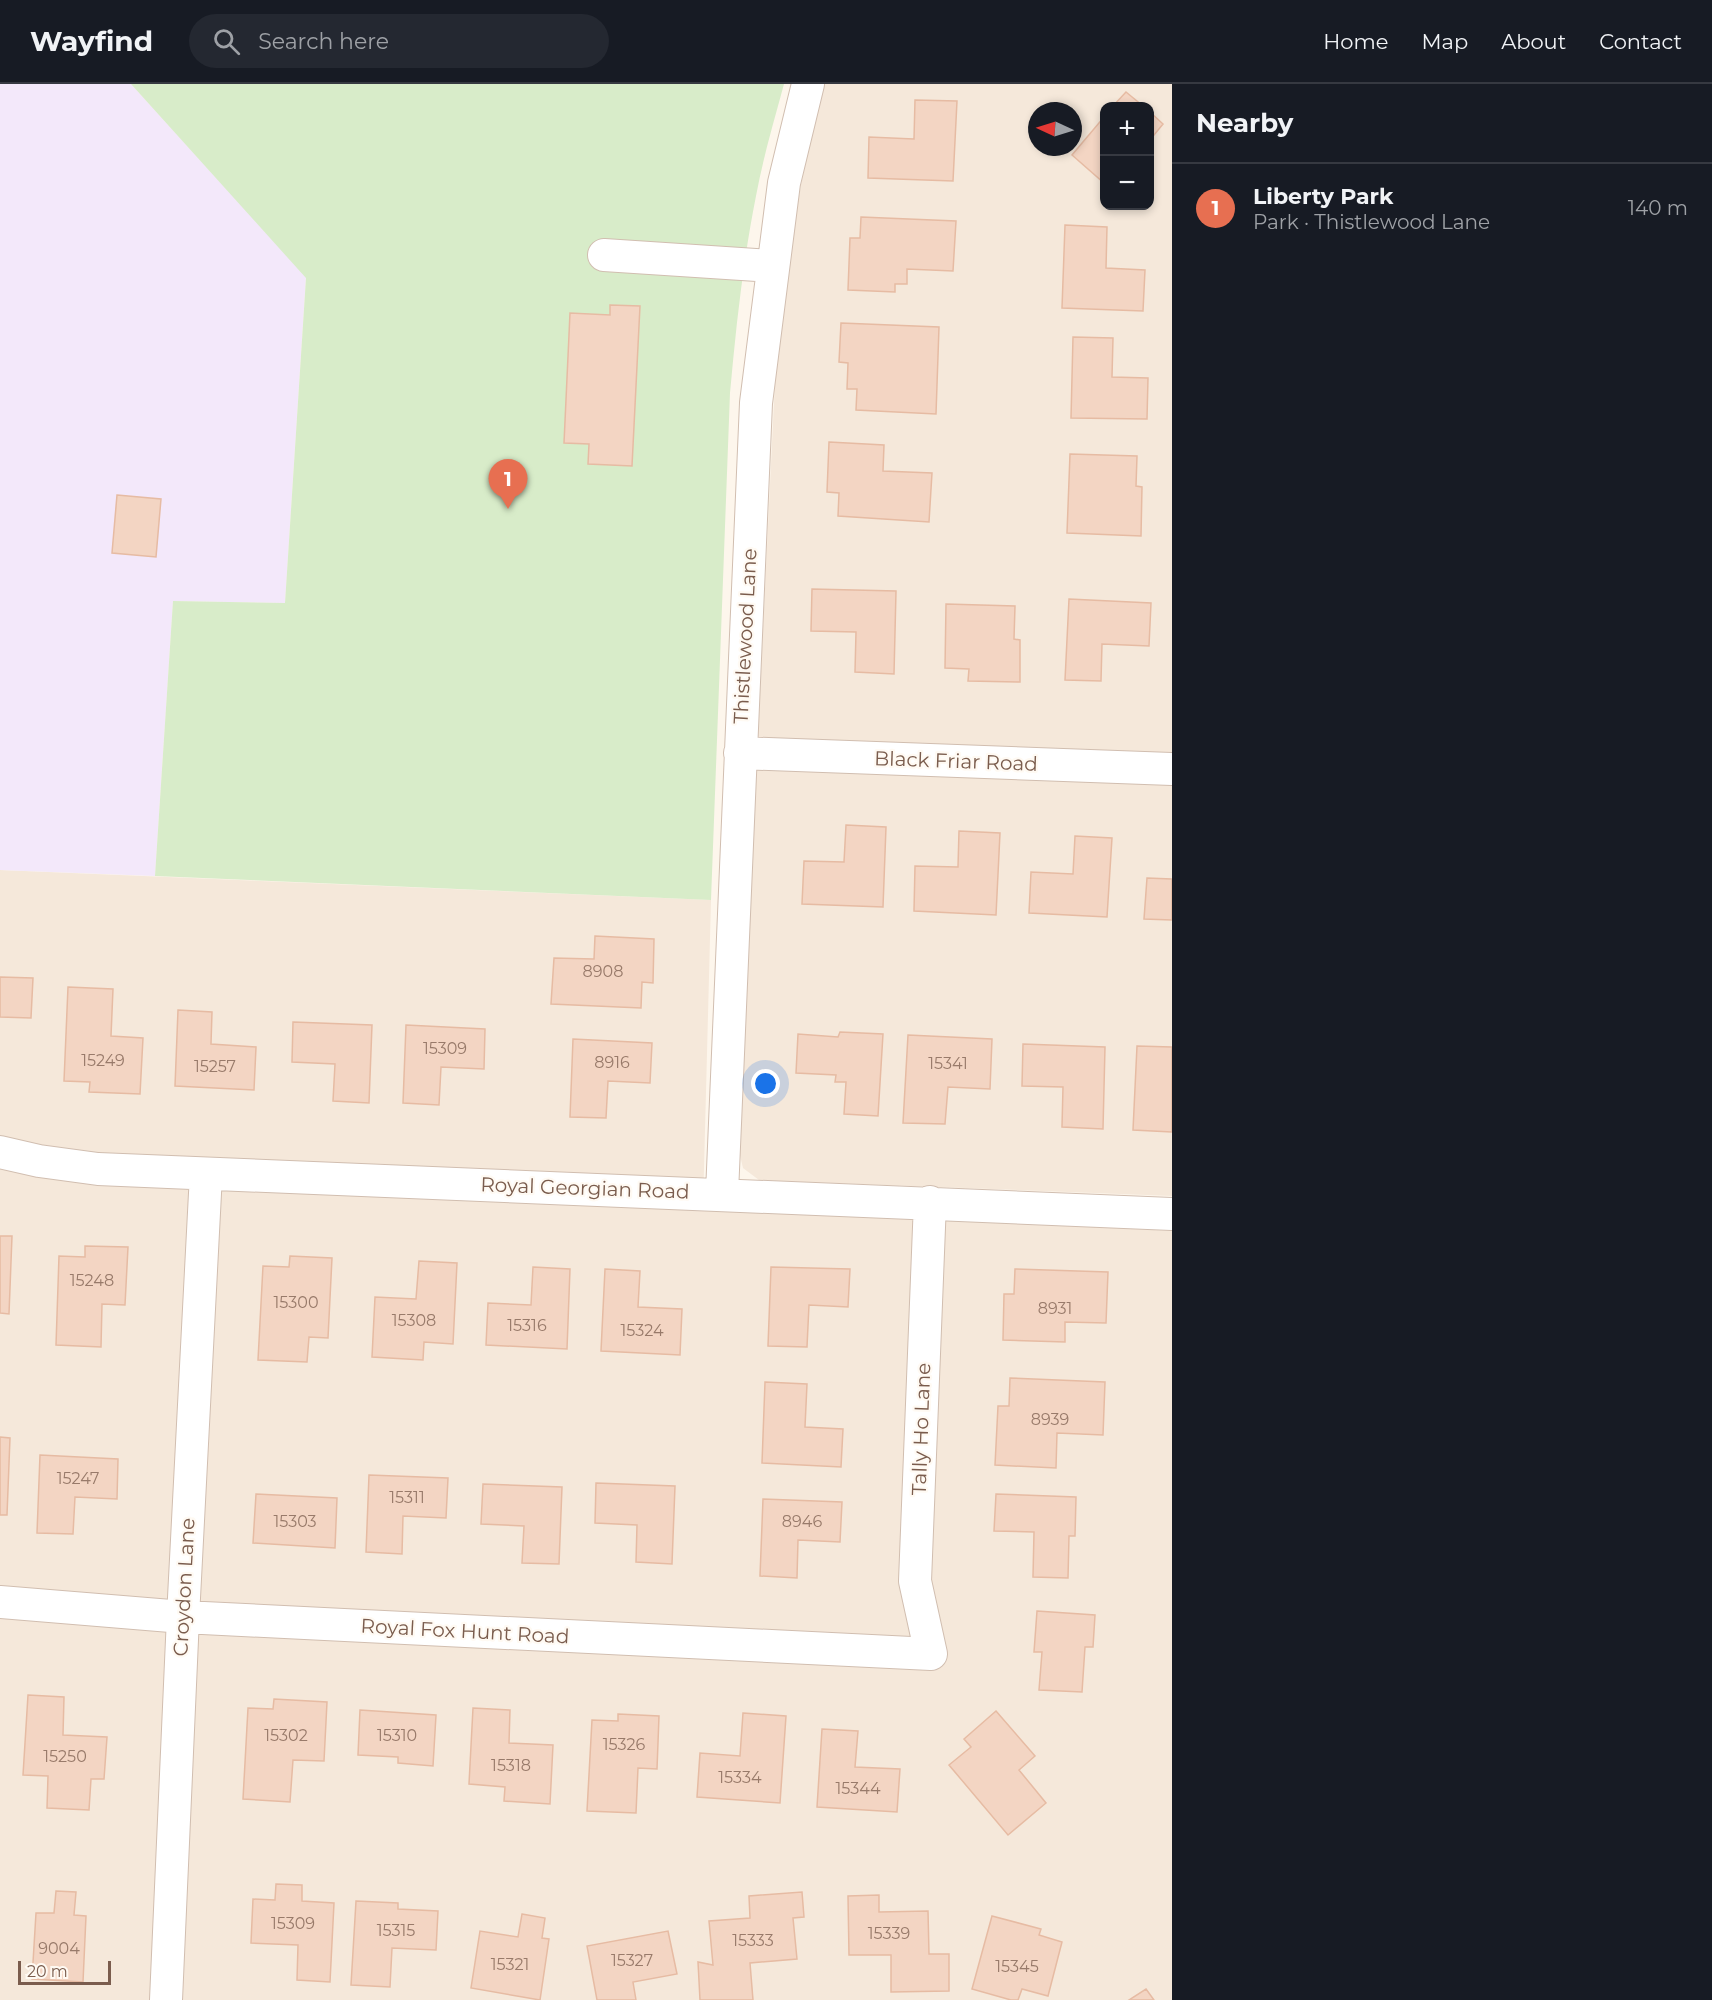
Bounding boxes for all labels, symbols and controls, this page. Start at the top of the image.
search box [189,14,609,68]
text: Wayfind [30,24,153,58]
icon: search [210,25,243,58]
text: Search here [258,28,389,55]
text: Home [1323,29,1388,54]
text: Map [1421,29,1468,54]
text: About [1501,29,1566,54]
text: Contact [1599,29,1682,54]
north arrow [1028,102,1082,156]
map controls [1100,102,1154,210]
button: + [1100,102,1154,156]
text: Nearby [1196,107,1293,139]
button: − [1100,156,1154,210]
text: Liberty Park [1253,183,1393,210]
text: 1 [1212,196,1219,220]
text: 140 m [1628,196,1688,220]
text: Park · Thistlewood Lane [1253,210,1490,234]
pin: 1 [488,460,528,509]
street label: Thistlewood Lane [728,548,762,724]
street label: Black Friar Road [874,746,1038,776]
house number: 8908 [583,962,623,981]
house number: 15309 [423,1039,467,1058]
house number: 15249 [81,1051,125,1070]
house number: 8916 [594,1053,630,1072]
house number: 15341 [928,1054,968,1073]
house number: 15257 [194,1057,236,1076]
your location [751,1069,780,1098]
street label: Royal Georgian Road [480,1172,690,1204]
house number: 15248 [70,1271,114,1290]
house number: 15300 [274,1293,318,1312]
house number: 8931 [1038,1299,1072,1318]
house number: 15308 [392,1311,436,1330]
house number: 15316 [507,1316,547,1335]
house number: 15324 [621,1321,664,1340]
street label: Tally Ho Lane [907,1362,935,1496]
house number: 8939 [1031,1410,1069,1429]
house number: 15247 [57,1469,99,1488]
house number: 15311 [389,1488,425,1507]
house number: 15303 [273,1512,317,1531]
house number: 8946 [782,1512,822,1531]
street label: Croydon Lane [168,1517,200,1657]
street label: Royal Fox Hunt Road [360,1614,570,1648]
house number: 15302 [264,1726,308,1745]
house number: 15310 [377,1726,417,1745]
house number: 15326 [603,1735,645,1754]
house number: 15250 [43,1747,87,1766]
house number: 15318 [491,1756,531,1775]
house number: 15334 [718,1768,762,1787]
house number: 15344 [836,1779,881,1798]
house number: 15309 [271,1914,315,1933]
house number: 15315 [377,1921,415,1940]
house number: 15339 [868,1924,910,1943]
house number: 15333 [732,1931,774,1950]
house number: 9004 [38,1939,80,1958]
house number: 15327 [611,1951,653,1970]
house number: 15321 [491,1955,529,1974]
house number: 15345 [995,1957,1039,1976]
scale bar [18,1958,111,1986]
text: 20 m [27,1962,68,1981]

